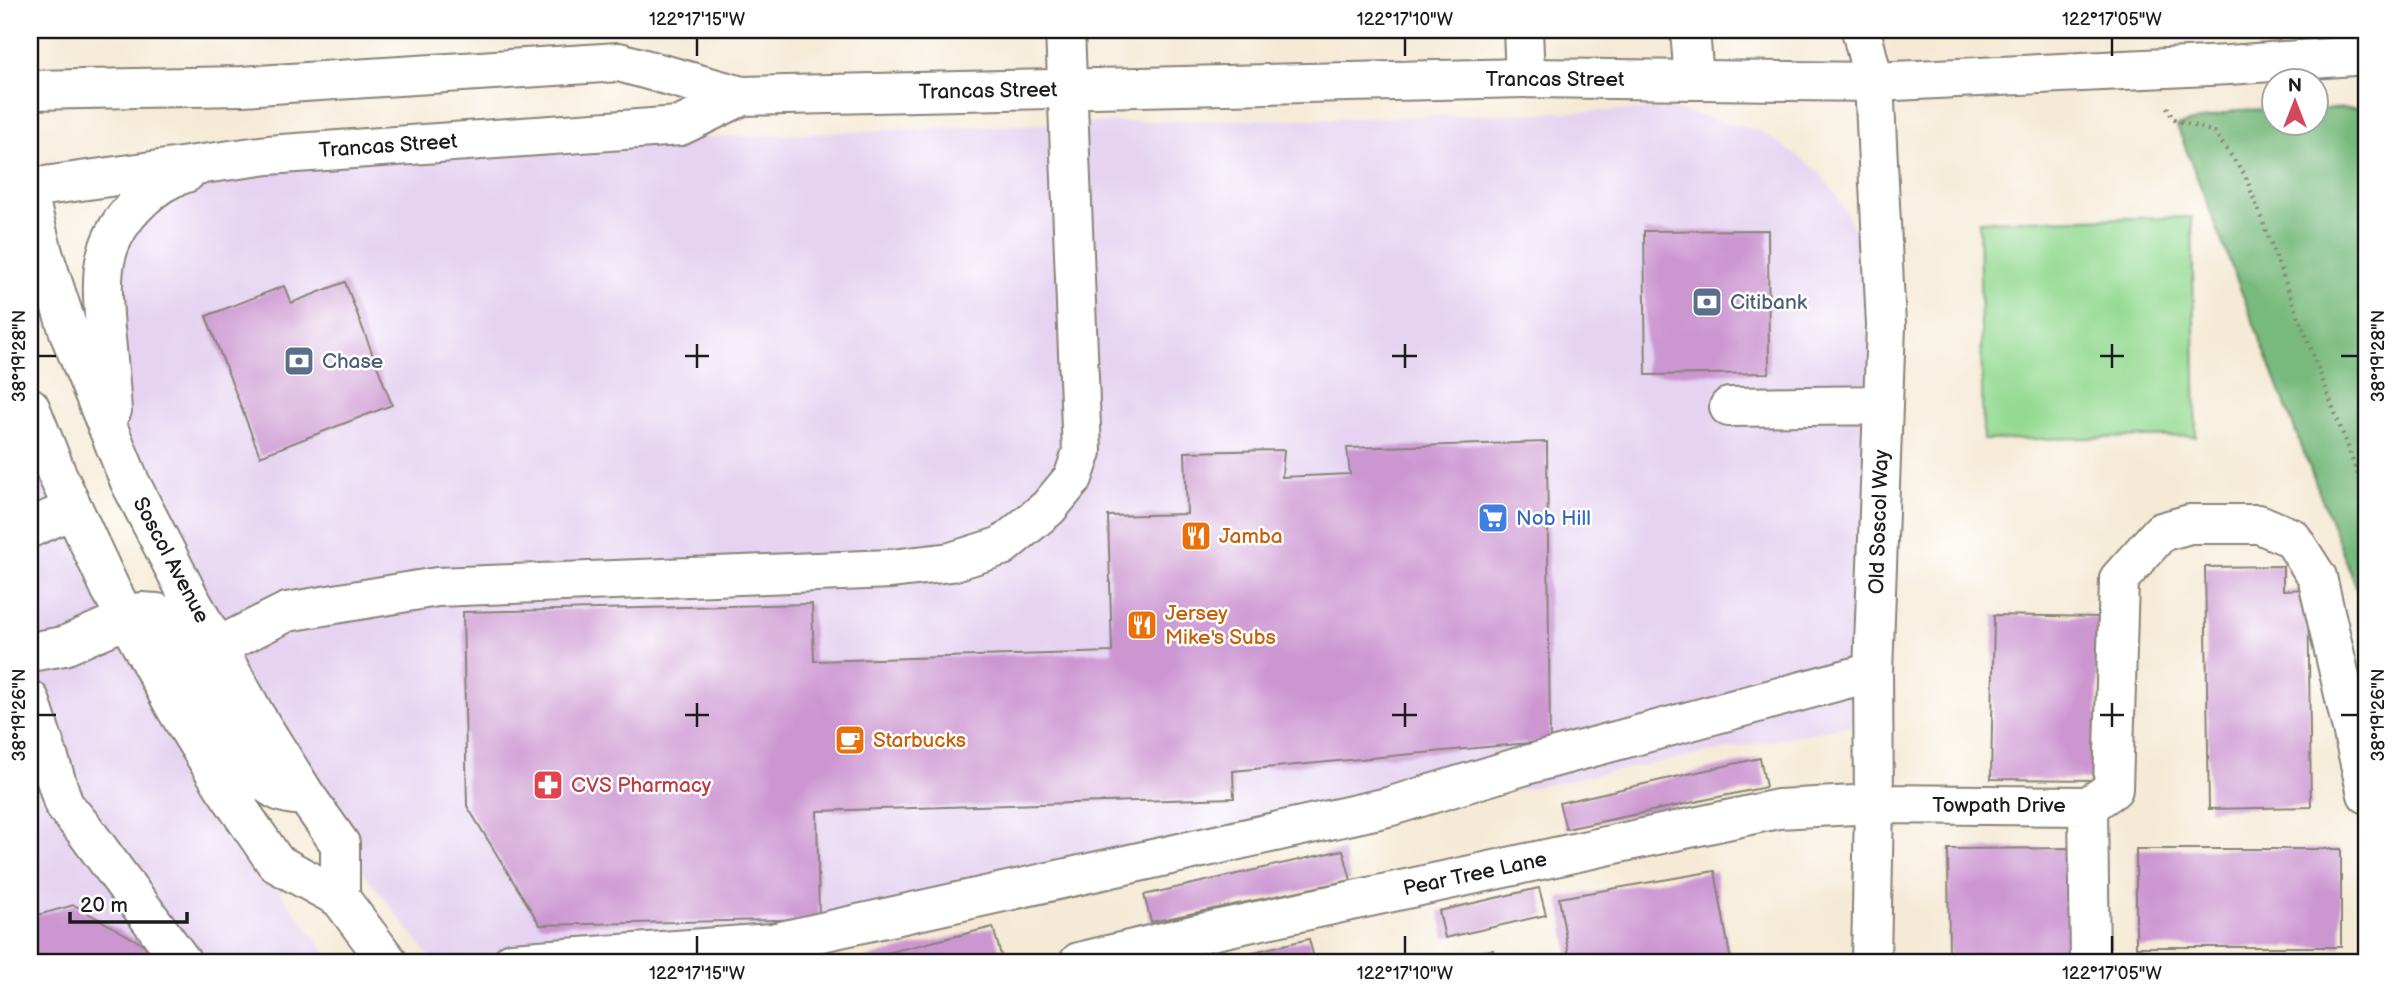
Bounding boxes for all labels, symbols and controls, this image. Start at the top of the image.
text: 122°17'15"W [649,9,746,30]
text: 122°17'10"W [1357,9,1454,30]
text: 122°17'05"W [2062,9,2162,30]
north arrow [2260,66,2330,136]
street label: Trancas Street [1486,67,1625,92]
text: N [2288,75,2302,98]
street label: Trancas Street [918,77,1058,105]
street label: Trancas Street [318,129,459,163]
bank icon: Citibank [1690,285,1724,319]
place label: Citibank [1730,290,1808,315]
text: 38°19'28"N [9,310,30,402]
text: 38°19'28"N [2368,310,2389,402]
bank icon: Chase [282,344,316,378]
place label: Chase [322,349,383,374]
street label: Old Soscol Way [1864,449,1894,595]
street label: Soscol Avenue [127,493,215,627]
supermarket icon: Nob Hill [1476,501,1510,535]
place label: Nob Hill [1516,506,1591,531]
restaurant icon: Jamba [1179,519,1213,553]
place label: Jamba [1219,524,1283,549]
place label: Jersey Mike's Subs [1165,601,1276,650]
restaurant icon: Jersey Mike's Subs [1125,608,1159,642]
text: 38°19'26"N [9,668,30,762]
text: 38°19'26"N [2368,668,2389,762]
cafe icon: Starbucks [833,723,867,757]
place label: Starbucks [873,728,966,753]
pharmacy icon: CVS Pharmacy [531,768,565,802]
place label: CVS Pharmacy [571,773,712,798]
street label: Towpath Drive [1932,793,2066,818]
street label: Pear Tree Lane [1401,847,1549,901]
scale bar [70,880,187,924]
text: 20 m [80,893,128,918]
text: 122°17'15"W [649,963,746,984]
text: 122°17'10"W [1357,963,1454,984]
text: 122°17'05"W [2062,963,2162,984]

